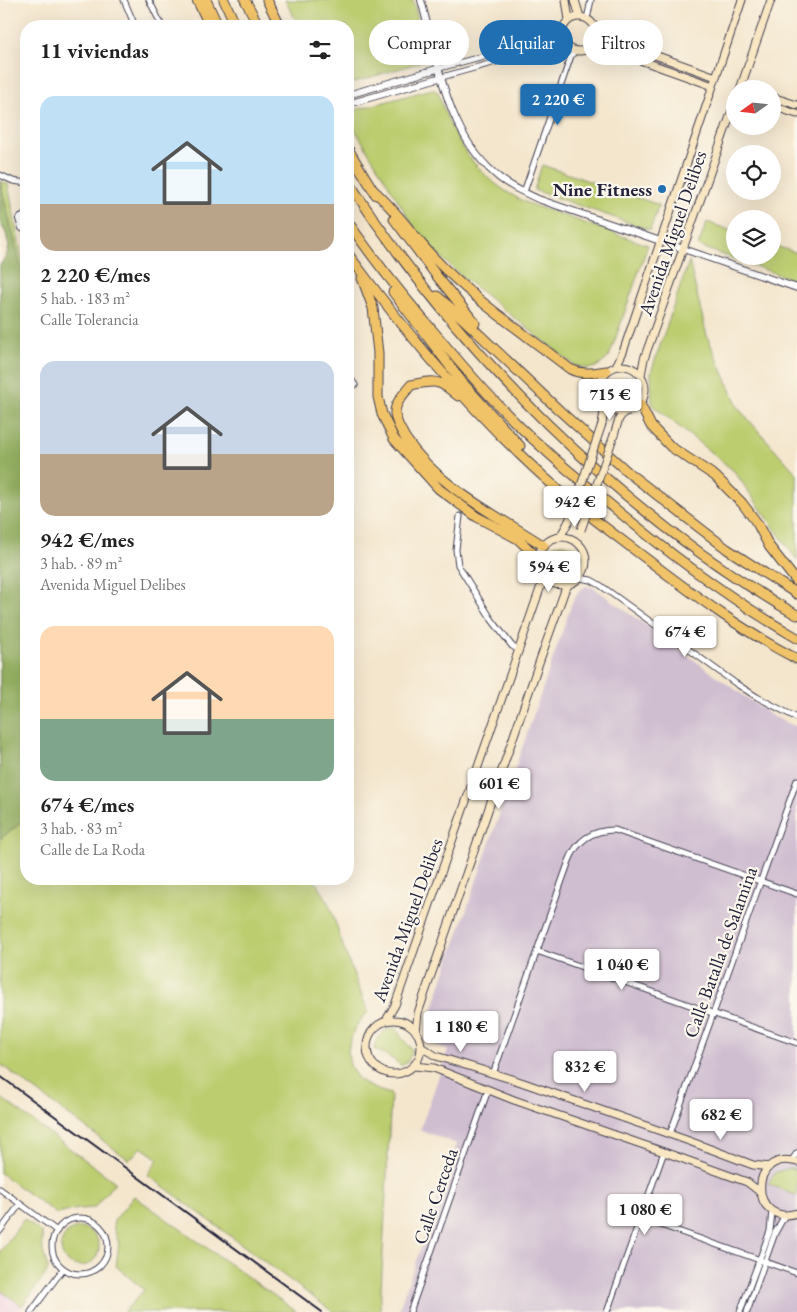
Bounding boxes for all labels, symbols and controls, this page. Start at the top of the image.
chip: Comprar [369,20,469,65]
chip: Alquilar [479,20,573,65]
chip: Filtros [583,20,663,65]
icon: filters [306,36,334,64]
text: 11 viviendas [40,37,149,64]
north arrow [726,80,781,135]
map controls [726,80,781,265]
pin: 2 220 € [512,84,604,126]
text: 2 220 € [531,89,585,110]
icon: home [142,128,232,218]
button: locate [726,145,781,200]
street label: Avenida Miguel Delibes [632,147,712,320]
place label: Nine Fitness [553,177,652,202]
marker: Nine Fitness [656,183,668,195]
button: layers [726,210,781,265]
text: 2 220 €/mes [40,261,150,288]
text: 5 hab. · 183 m² [40,288,130,309]
text: Calle Tolerancia [40,309,139,330]
pin: 715 € [575,378,645,421]
text: 715 € [590,384,631,405]
icon: home [142,393,232,483]
pin: 942 € [540,486,610,528]
text: 942 € [555,491,596,512]
text: 942 €/mes [40,526,134,553]
pin: 594 € [514,550,584,593]
text: 3 hab. · 89 m² [40,553,122,574]
text: 594 € [529,556,570,577]
text: Avenida Miguel Delibes [40,574,186,595]
pin: 674 € [650,616,720,658]
text: 674 € [665,621,706,642]
icon: home [142,658,232,748]
pin: 601 € [464,768,534,810]
text: 601 € [479,773,520,794]
text: 674 €/mes [40,791,134,818]
text: 3 hab. · 83 m² [40,818,122,839]
street label: Avenida Miguel Delibes [366,835,449,1007]
text: Calle de La Roda [40,839,145,860]
street label: Calle Batalla de Salamina [678,863,763,1041]
pin: 1 040 € [576,948,668,991]
text: 1 040 € [595,954,649,975]
pin: 1 180 € [415,1010,507,1053]
text: 1 180 € [434,1016,488,1037]
pin: 832 € [550,1050,620,1093]
text: 832 € [565,1056,606,1077]
pin: 682 € [686,1098,756,1141]
text: 682 € [701,1104,742,1125]
street label: Calle Cerceda [407,1144,464,1248]
pin: 1 080 € [599,1194,691,1236]
text: 1 080 € [618,1199,672,1220]

